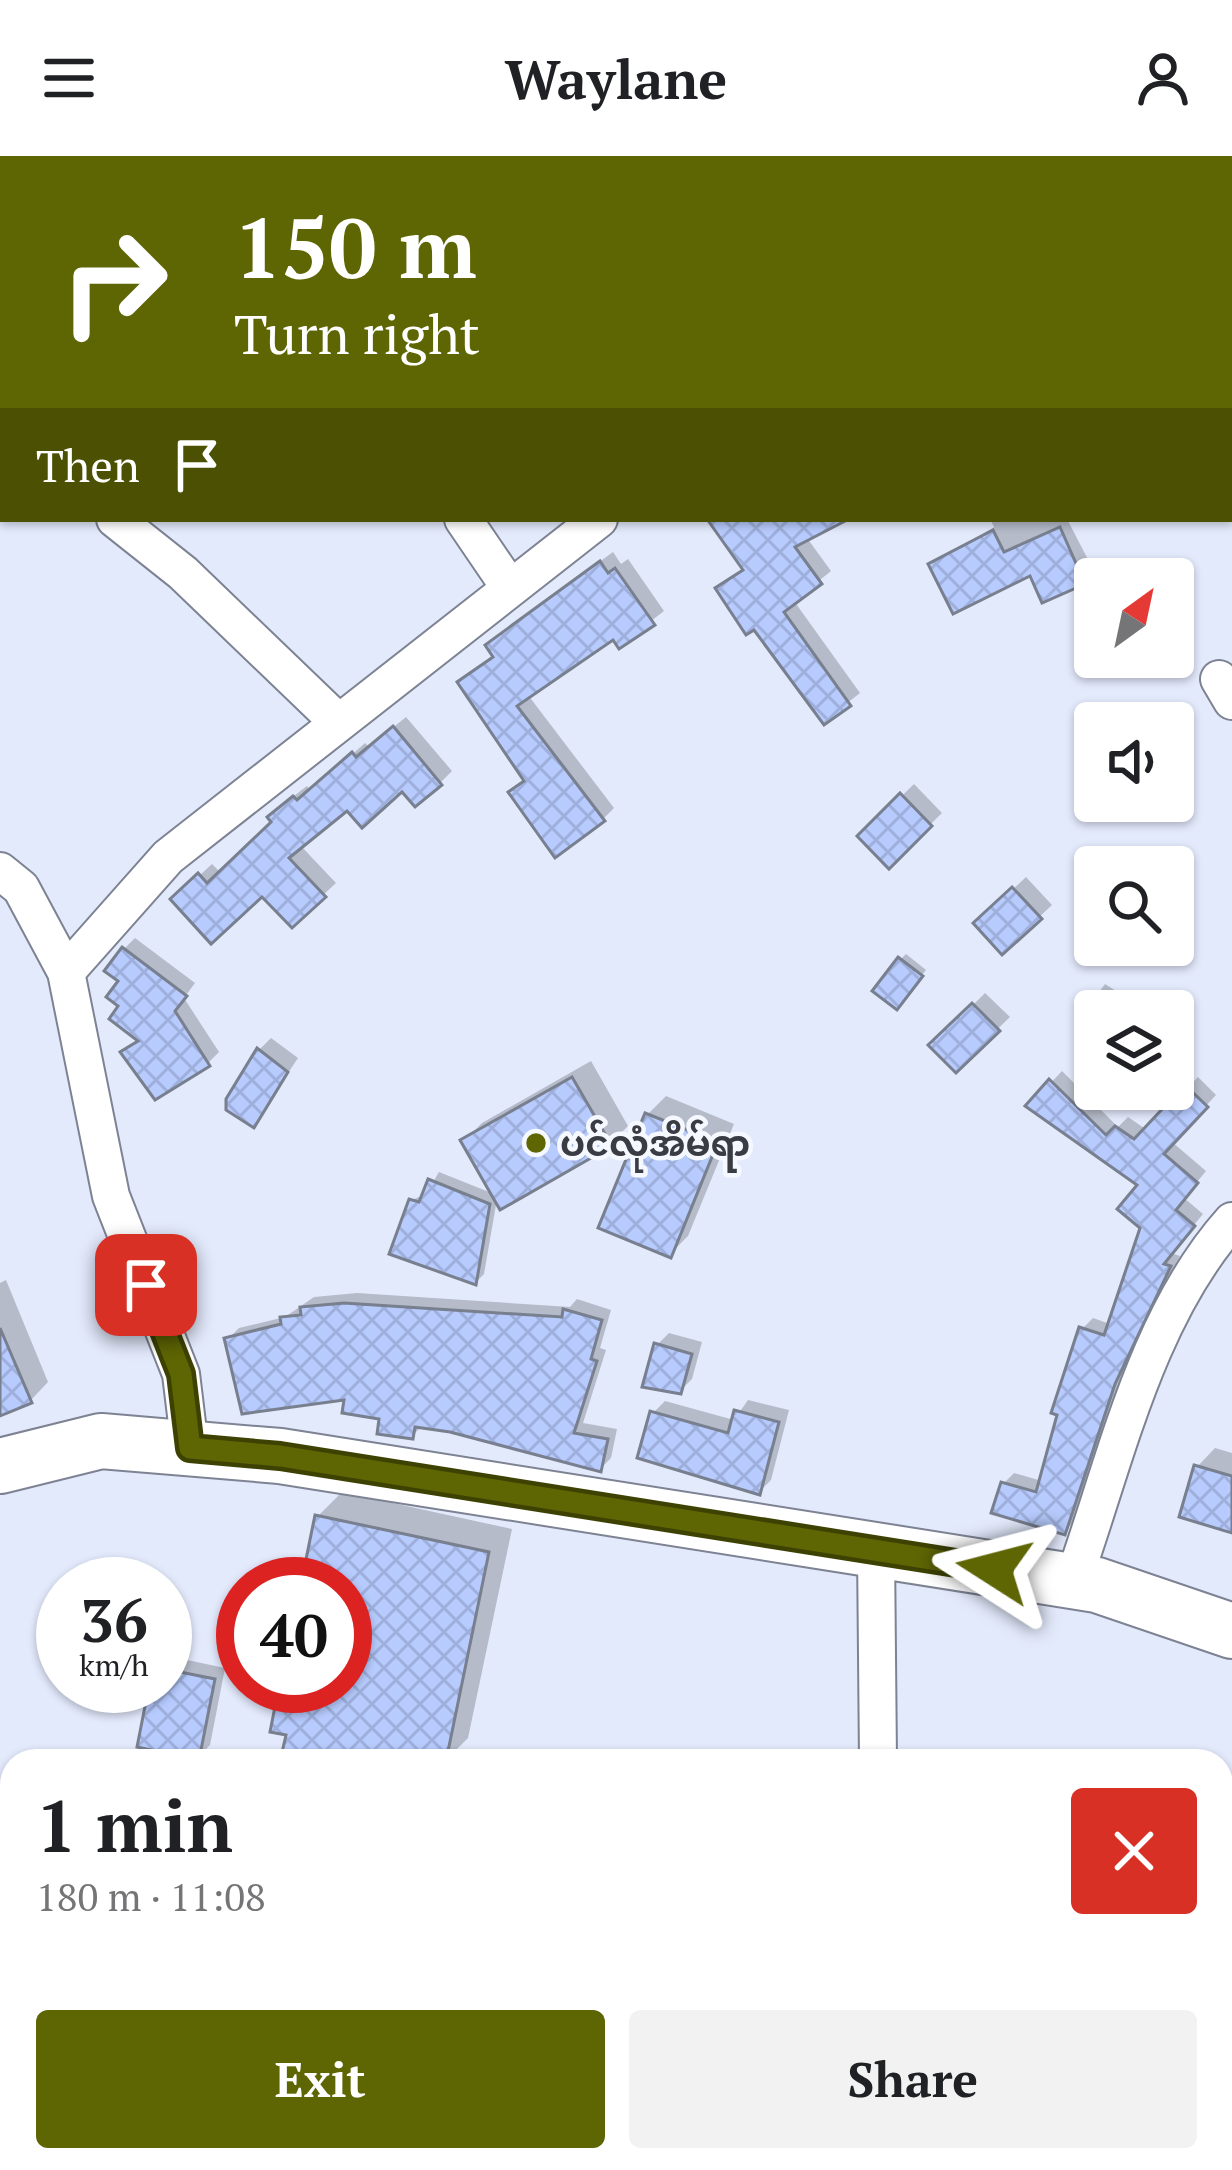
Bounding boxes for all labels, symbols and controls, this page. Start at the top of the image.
text: Waylane [505,43,727,114]
icon: menu [36,45,102,111]
icon: person [1130,45,1196,111]
text: 150 m [234,191,477,302]
icon: right [36,204,192,360]
text: Turn right [234,298,480,369]
icon: arrive [164,432,230,498]
text: Then [36,435,140,495]
north arrow [1074,558,1194,678]
map controls [1074,558,1194,1110]
button: sound [1074,702,1194,822]
button: search [1074,846,1194,966]
button: layers [1074,990,1194,1110]
place label: ပင်လုံအိမ်ရာ [560,1119,750,1173]
marker: ပင်လုံအိမ်ရာ [523,1130,549,1156]
pin [95,1234,197,1336]
icon: arrive [113,1252,179,1318]
position arrow [931,1506,1057,1632]
speed limit sign: 40 [216,1557,372,1713]
text: 36 [80,1580,148,1659]
text: km/h [79,1645,149,1685]
text: 1 min [36,1777,233,1873]
button: close [1071,1788,1197,1914]
text: 180 m · 11:08 [36,1870,266,1922]
button: Exit [36,2010,605,2148]
button: Share [629,2010,1197,2148]

